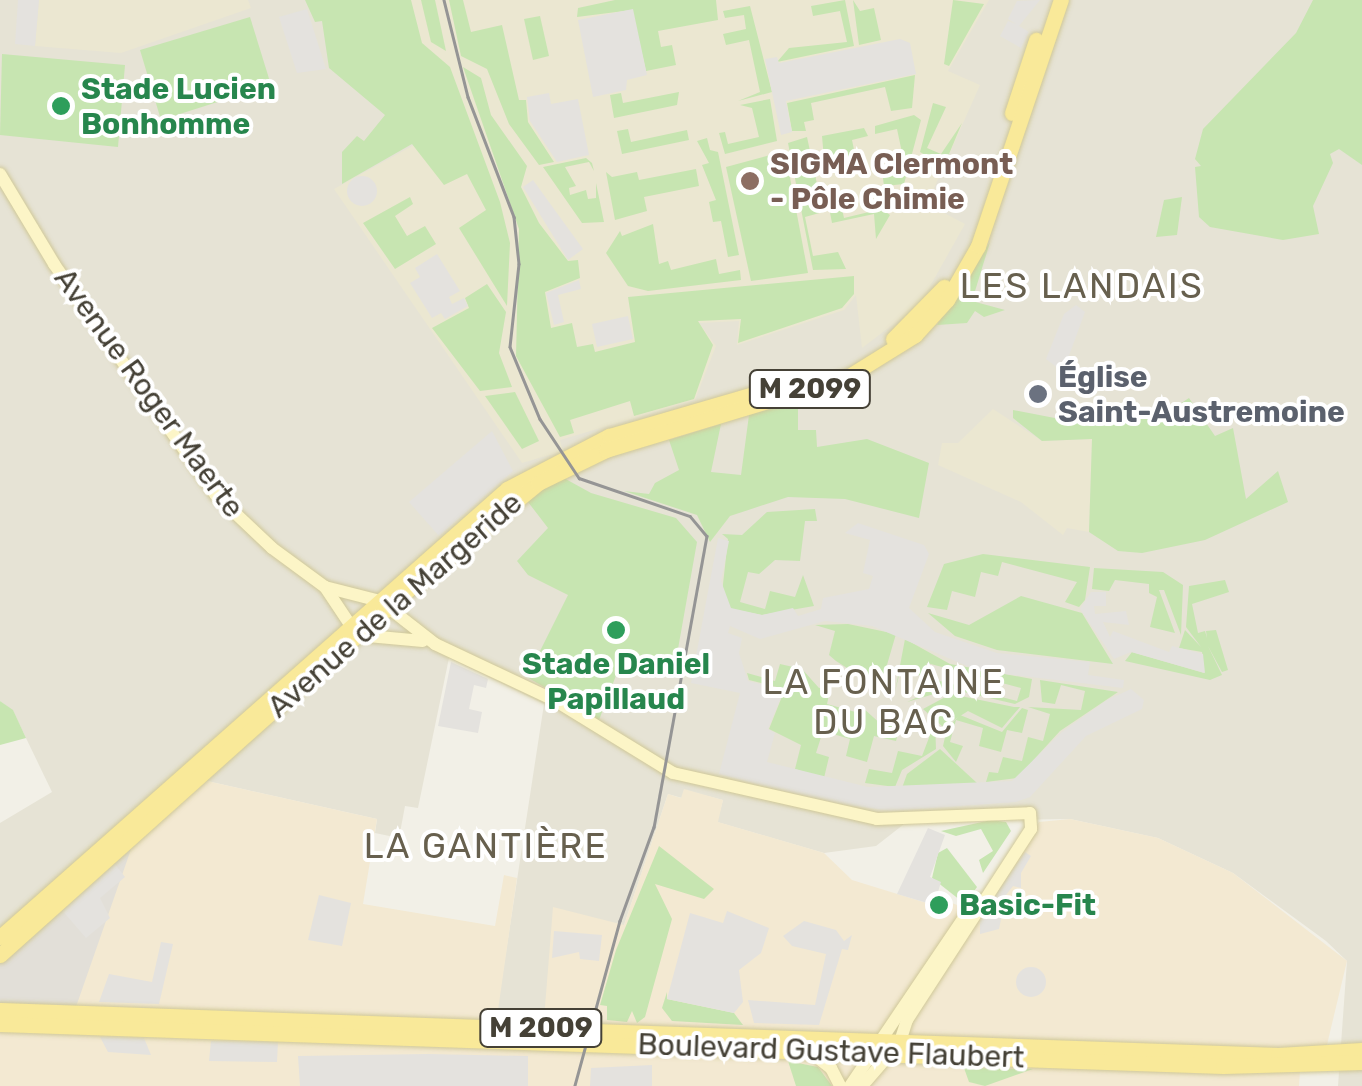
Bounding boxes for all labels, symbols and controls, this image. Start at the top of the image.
place label: Stade Lucien Bonhomme [81,71,276,142]
marker: Stade Lucien Bonhomme [50,95,72,117]
place label: SIGMA Clermont - Pôle Chimie [770,146,1014,216]
marker: SIGMA Clermont - Pôle Chimie [739,170,761,192]
street label: Avenue Roger Maerte [46,261,252,525]
district label: LES LANDAIS [960,265,1204,307]
place label: Église Saint-Austremoine [1058,359,1345,430]
road number: M 2099 [748,366,872,412]
marker: Église Saint-Austremoine [1027,383,1049,405]
street label: Avenue de la Margeride [261,485,529,725]
marker: Stade Daniel Papillaud [605,619,627,641]
place label: Stade Daniel Papillaud [522,646,710,716]
district label: LA FONTAINE DU BAC [762,661,1006,743]
district label: LA GANTIÈRE [363,825,609,867]
place label: Basic-Fit [959,887,1096,923]
marker: Basic-Fit [928,894,950,916]
road number: M 2009 [478,1005,604,1051]
street label: Boulevard Gustave Flaubert [637,1026,1025,1076]

